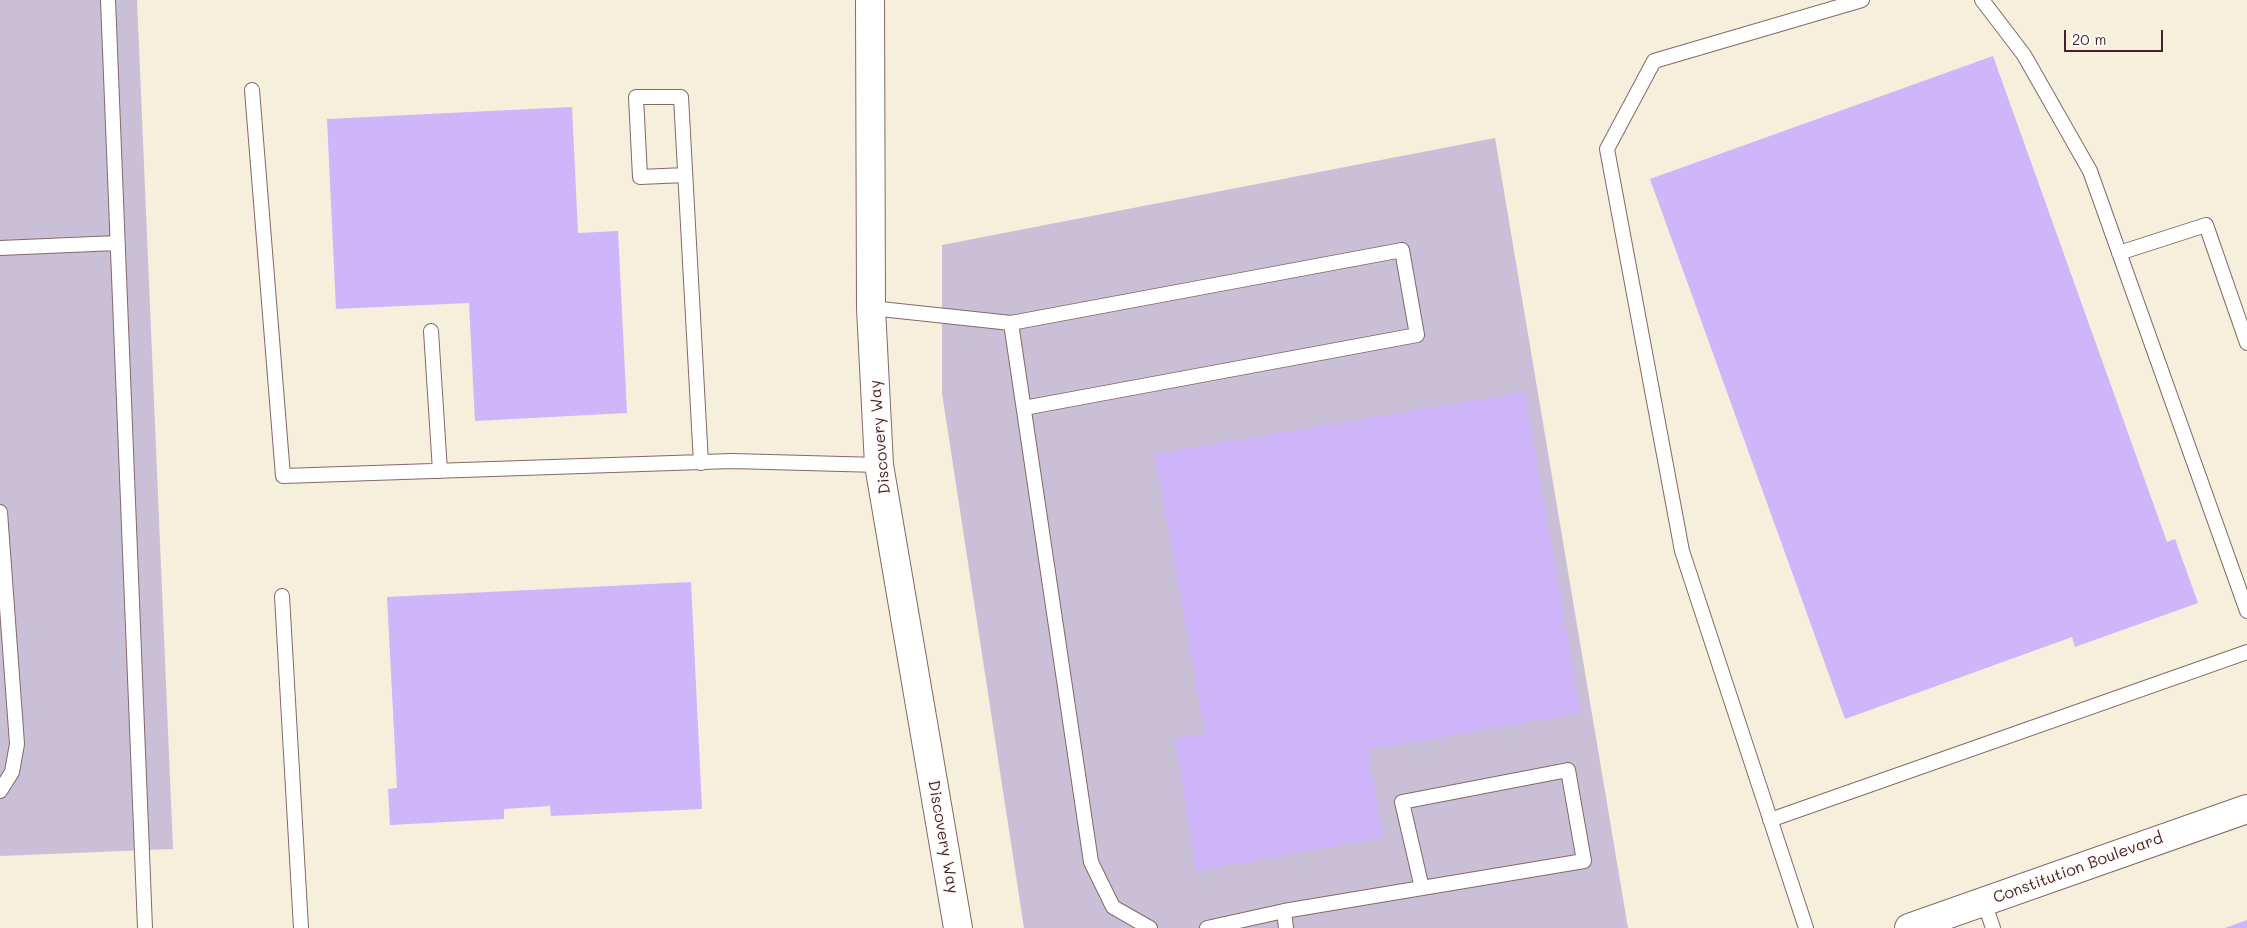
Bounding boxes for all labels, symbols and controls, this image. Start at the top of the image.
scale bar [2067,20,2166,52]
text: 20 m [2072,29,2106,49]
street label: Discovery Way [865,379,895,495]
street label: Discovery Way [924,779,962,895]
street label: Constitution Boulevard [1990,828,2166,908]

